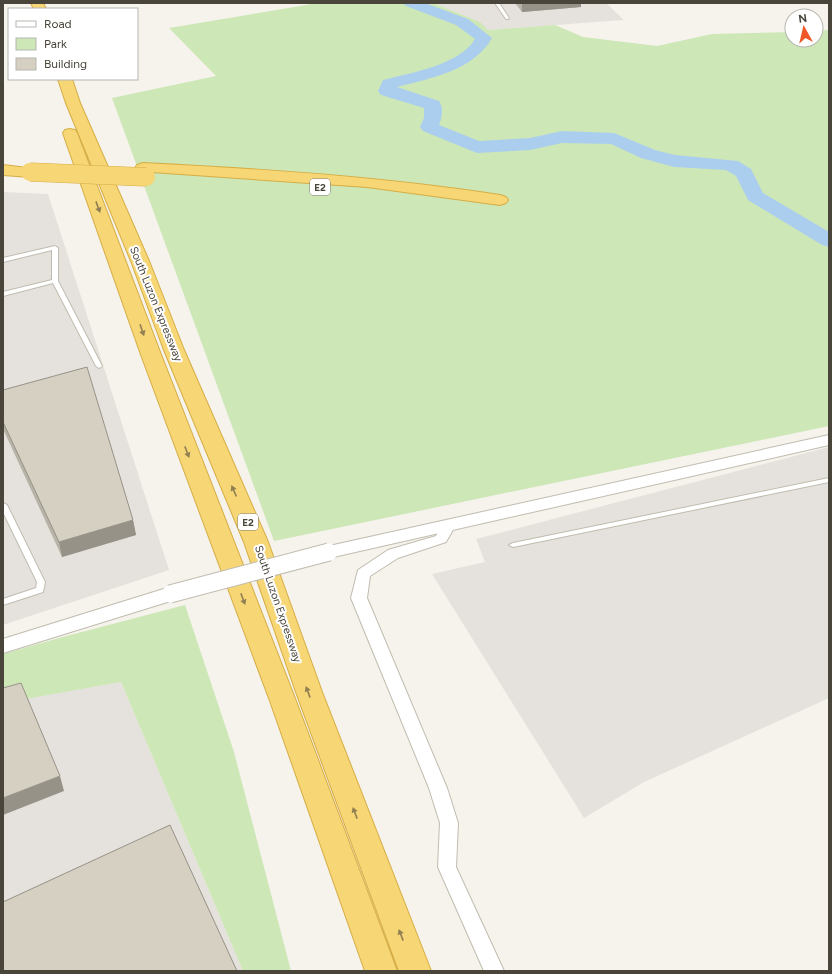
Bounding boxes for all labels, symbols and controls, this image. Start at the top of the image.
legend [8,8,138,80]
north arrow [784,8,824,48]
text: N [798,12,808,26]
text: Road [44,17,72,31]
text: Park [44,37,67,51]
text: Building [44,57,87,71]
road number: E2 [310,179,330,195]
one-way arrow [95,202,101,214]
street label: South Luzon Expressway [127,245,185,364]
one-way arrow [139,324,145,336]
one-way arrow [185,446,191,458]
one-way arrow [231,486,237,497]
road number: E2 [238,514,258,530]
street label: South Luzon Expressway [252,544,304,664]
one-way arrow [241,594,247,606]
one-way arrow [305,685,311,697]
one-way arrow [351,807,357,819]
one-way arrow [398,928,404,940]

